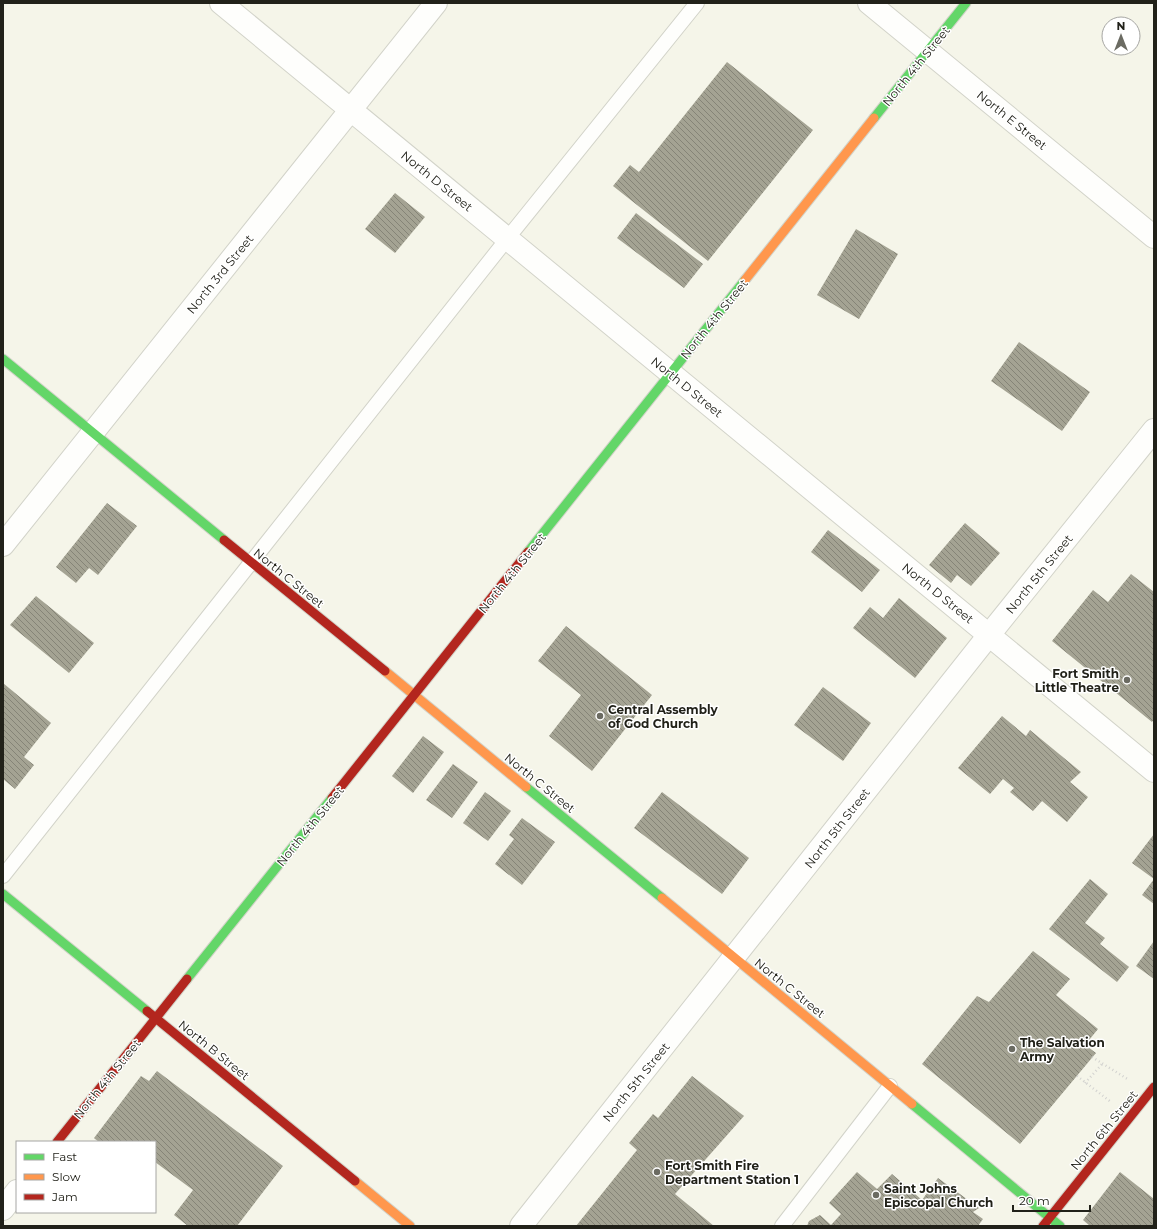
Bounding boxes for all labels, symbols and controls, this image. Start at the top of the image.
north arrow [1101,16,1141,56]
text: N [1117,19,1125,33]
street label: North 4th Street [879,23,953,109]
street label: North E Street [974,87,1050,153]
street label: North D Street [398,148,476,215]
street label: North 3rd Street [184,231,257,317]
street label: North 4th Street [677,276,751,362]
street label: North D Street [648,354,726,421]
street label: North 4th Street [475,530,549,616]
street label: North 5th Street [1002,531,1076,617]
street label: North C Street [251,545,327,611]
street label: North D Street [899,560,977,627]
place label: Fort Smith Little Theatre [1035,666,1119,695]
marker: Fort Smith Little Theatre [1122,675,1132,685]
place label: Central Assembly of God Church [608,702,719,731]
marker: Central Assembly of God Church [595,711,605,721]
street label: North C Street [502,750,578,816]
street label: North 4th Street [273,783,347,869]
street label: North 5th Street [801,785,873,871]
street label: North C Street [752,955,828,1021]
street label: North B Street [176,1017,253,1083]
place label: The Salvation Army [1019,1035,1105,1064]
street label: North 4th Street [70,1036,144,1122]
street label: North 5th Street [599,1039,673,1125]
marker: The Salvation Army [1007,1044,1017,1054]
street label: North 6th Street [1067,1087,1141,1173]
legend [16,1141,156,1213]
text: Fast [52,1149,77,1164]
place label: Fort Smith Fire Department Station 1 [665,1158,799,1187]
marker: Fort Smith Fire Department Station 1 [652,1167,662,1177]
text: Slow [52,1169,81,1184]
place label: Saint Johns Episcopal Church [884,1181,993,1210]
scale bar [1013,1187,1090,1213]
text: Jam [51,1189,78,1204]
marker: Saint Johns Episcopal Church [871,1190,881,1200]
text: 20 m [1019,1193,1050,1208]

